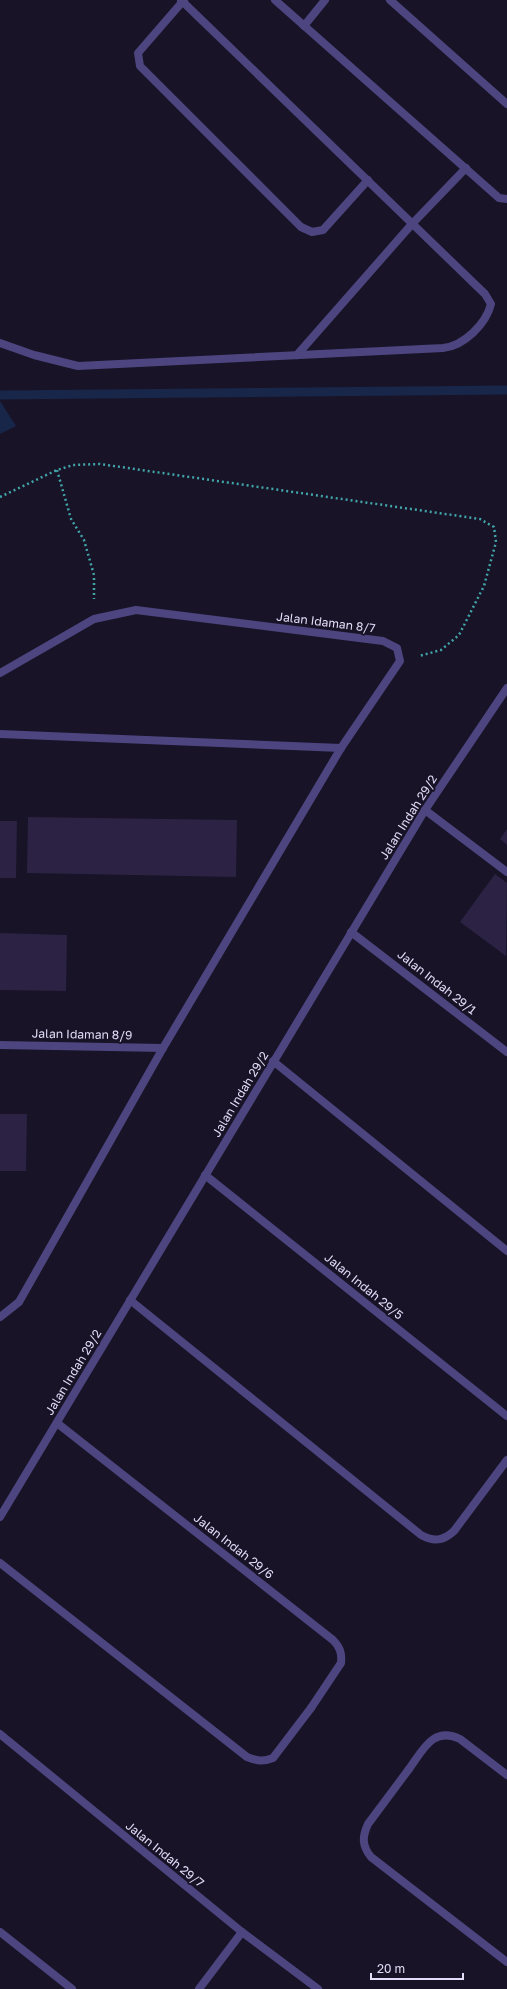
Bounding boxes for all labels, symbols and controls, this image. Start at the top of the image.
street label: Jalan Idaman 8/7 [276,608,376,636]
street label: Jalan Indah 29/2 [376,772,440,862]
street label: Jalan Indah 29/1 [395,947,480,1018]
street label: Jalan Idaman 8/9 [32,1026,132,1042]
street label: Jalan Indah 29/2 [209,1049,271,1139]
street label: Jalan Indah 29/5 [322,1250,406,1322]
street label: Jalan Indah 29/2 [42,1327,104,1417]
street label: Jalan Indah 29/6 [191,1510,277,1582]
street label: Jalan Indah 29/7 [123,1818,207,1890]
scale bar [371,1955,463,1981]
text: 20 m [377,1961,405,1976]

